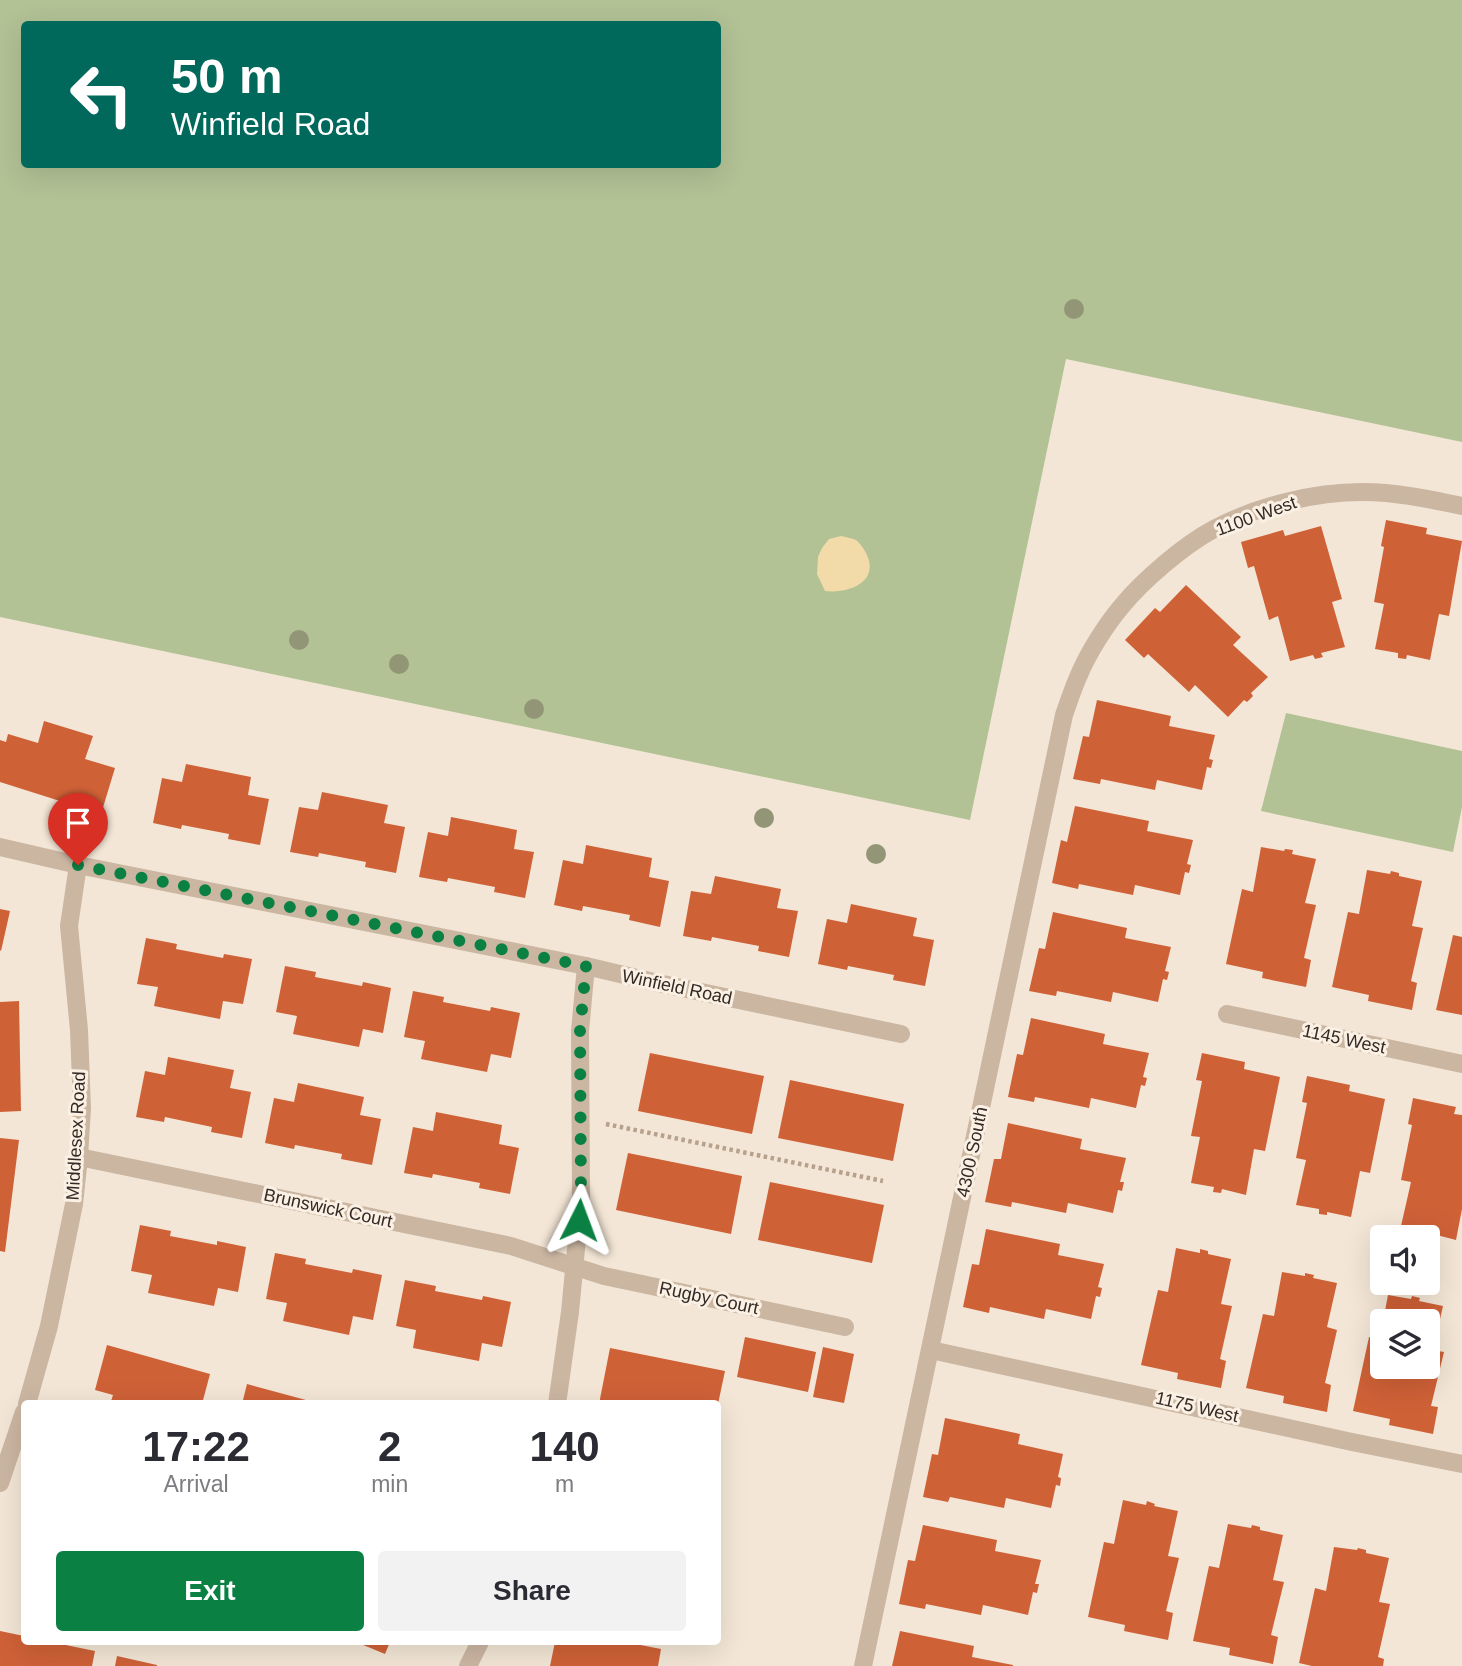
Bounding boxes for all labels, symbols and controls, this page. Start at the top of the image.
icon: left [56,49,147,140]
text: 50 m [171,49,283,103]
text: Winfield Road [171,106,370,142]
street label: 1100 West [1213,492,1299,540]
pin [48,793,108,865]
icon: arrive [59,804,97,842]
street label: Winfield Road [620,966,734,1008]
street label: 1145 West [1301,1020,1387,1058]
street label: Middlesex Road [63,1071,89,1201]
street label: 4300 South [953,1105,991,1199]
position arrow [542,1183,616,1257]
street label: Brunswick Court [262,1185,394,1231]
map controls [1370,1225,1440,1379]
button: sound [1370,1225,1440,1295]
street label: Rugby Court [657,1278,761,1318]
button: layers [1370,1309,1440,1379]
street label: 1175 West [1154,1388,1240,1426]
text: 17:22 [142,1423,250,1470]
text: 2 [378,1423,401,1470]
text: 140 [530,1423,600,1470]
text: Arrival [163,1471,229,1497]
text: min [371,1471,408,1497]
text: m [555,1471,574,1497]
button: Exit [56,1551,364,1631]
button: Share [378,1551,686,1631]

